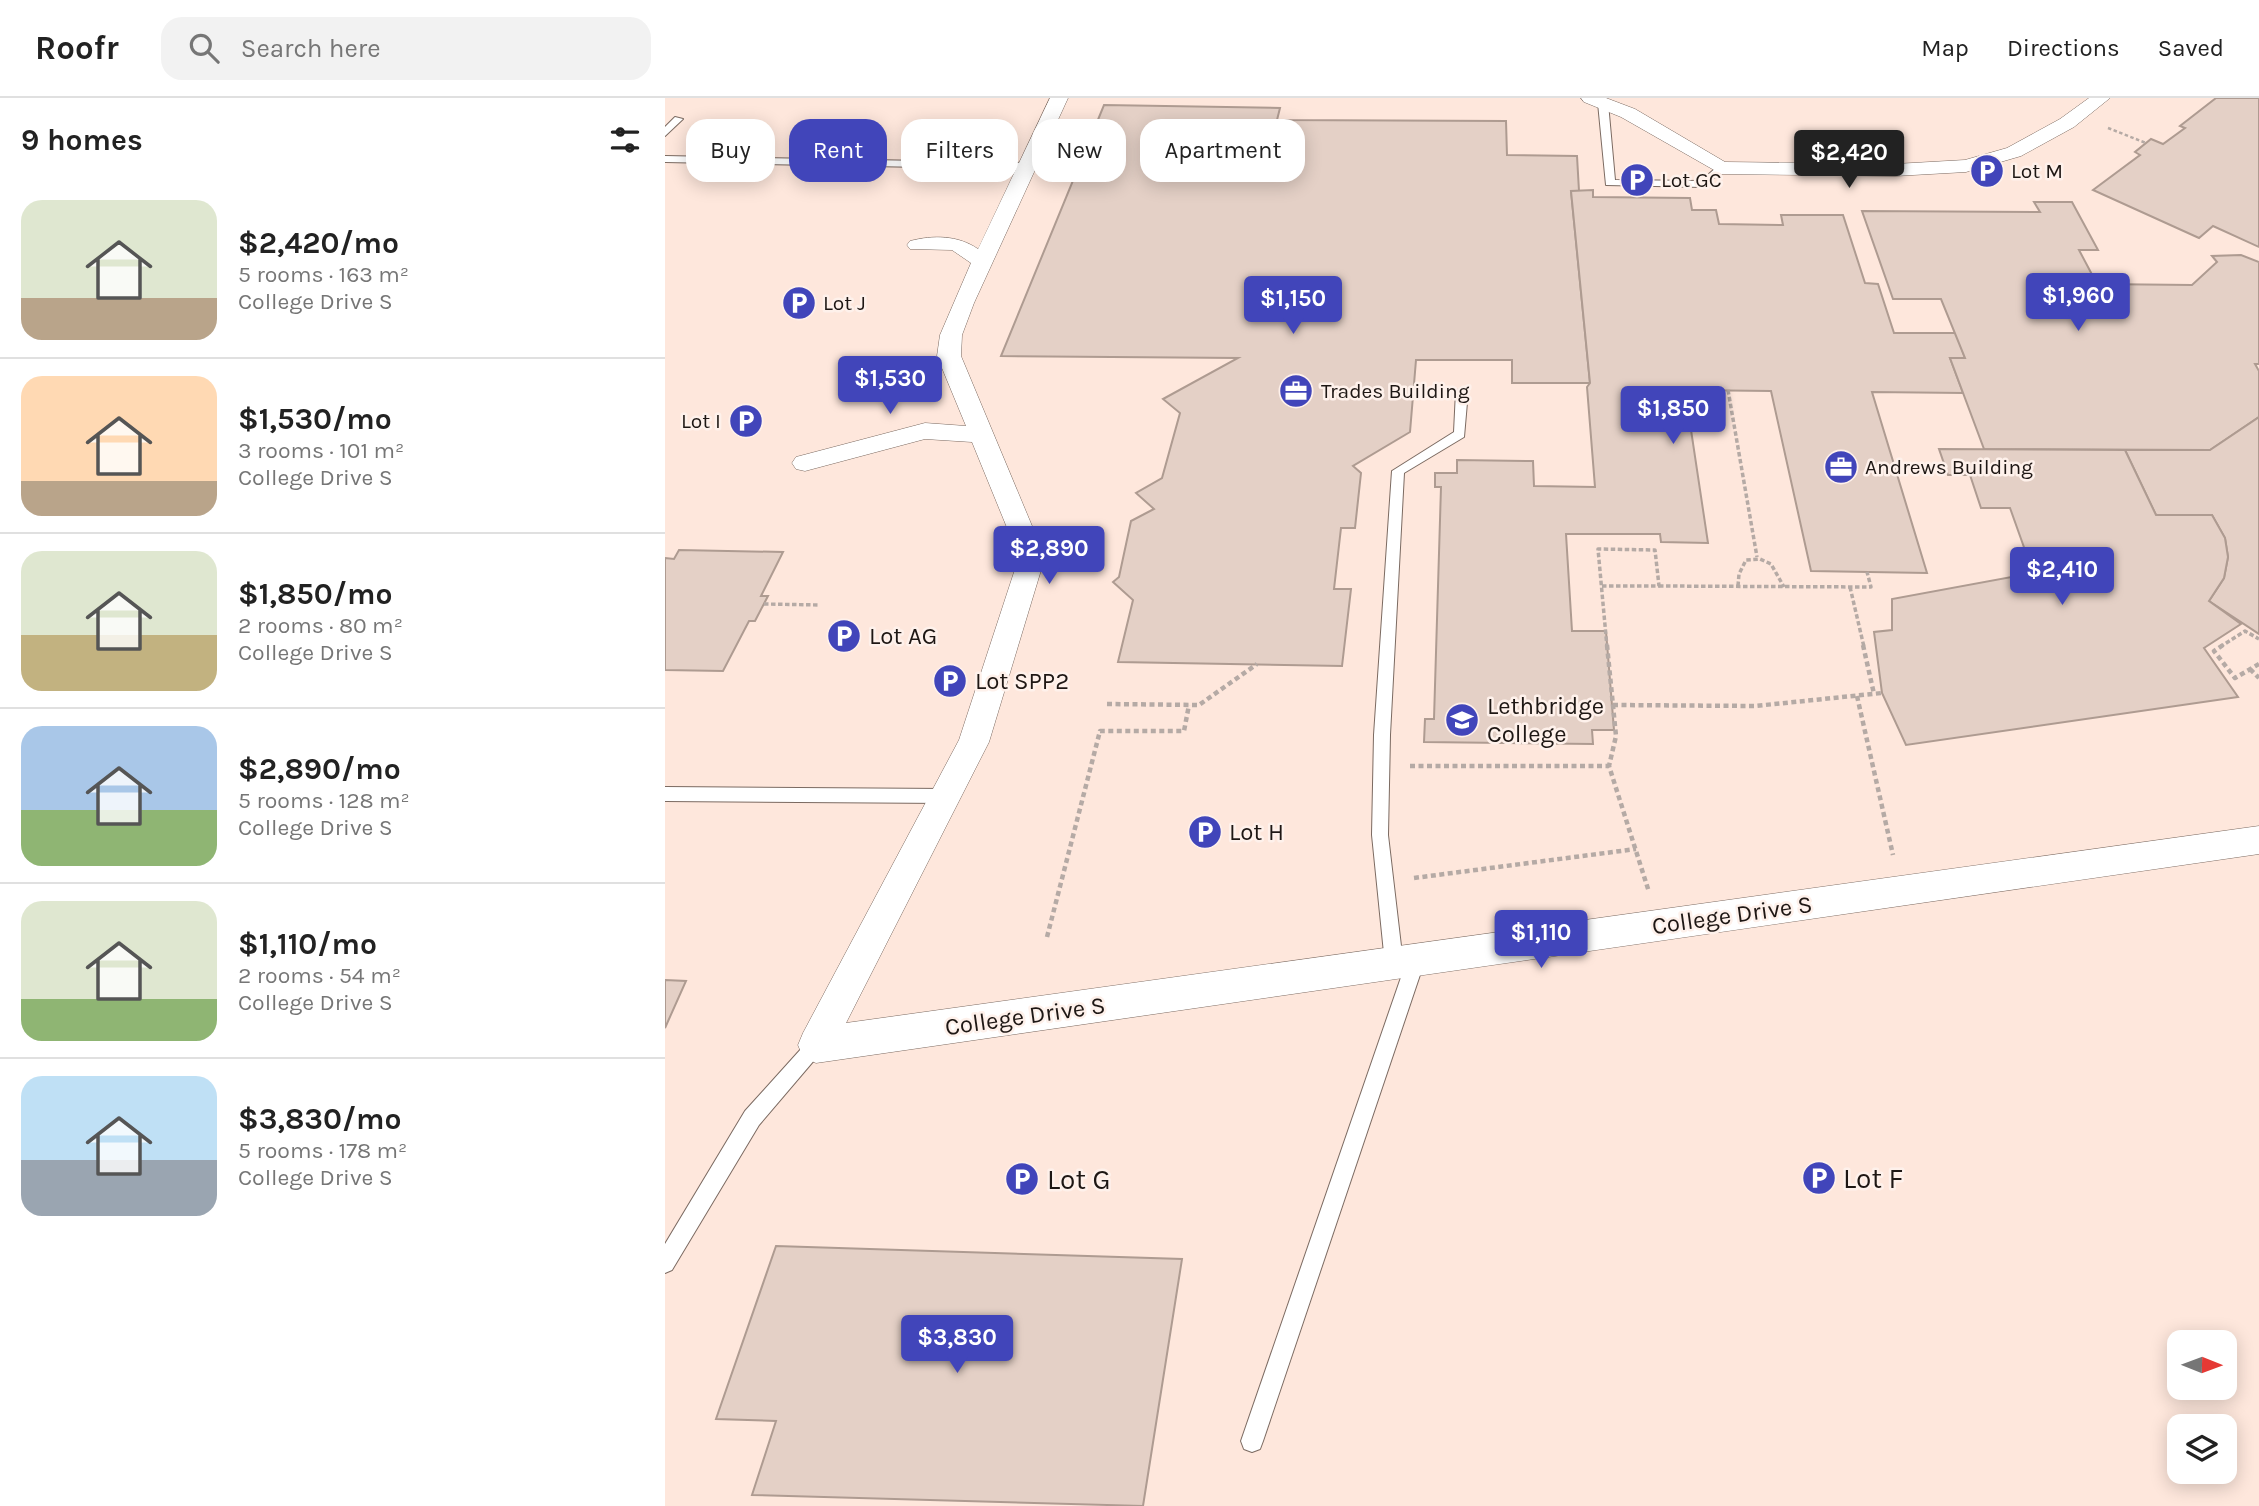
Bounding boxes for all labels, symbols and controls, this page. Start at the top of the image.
search box [161,17,651,80]
text: Roofr [35,29,119,67]
icon: search [185,29,223,67]
text: Search here [241,33,381,64]
text: Map [1921,34,1969,62]
text: Directions [2007,34,2120,62]
text: Saved [2158,34,2224,62]
chip: Buy [686,119,775,182]
chip: Rent [789,119,887,182]
chip: Filters [901,119,1018,182]
chip: New [1032,119,1126,182]
chip: Apartment [1140,119,1305,182]
icon: filters [606,121,644,159]
text: 9 homes [21,122,143,158]
pin: $2,420 [1792,130,1906,190]
text: $2,420 [1810,139,1888,166]
parking icon: Lot M [1968,152,2006,190]
place label: Lot M [2011,159,2063,183]
parking icon: Lot GC [1618,161,1656,199]
place label: Lot GC [1661,168,1722,192]
text: $2,420/mo [238,225,399,261]
icon: home [77,228,161,312]
text: 5 rooms · 163 m² [238,261,409,288]
pin: $1,960 [2021,274,2135,333]
pin: $1,150 [1236,276,1350,336]
text: $1,960 [2042,282,2114,309]
parking icon: Lot J [780,284,818,322]
text: $1,150 [1260,285,1326,312]
text: College Drive S [238,288,393,315]
place label: Lot J [823,291,866,315]
pin: $1,530 [833,356,947,416]
text: $1,530 [854,365,926,392]
office icon: Trades Building [1277,372,1315,410]
place label: Trades Building [1321,379,1470,403]
pin: $1,850 [1616,386,1730,446]
text: $1,850 [1637,395,1709,422]
text: $1,530/mo [238,401,392,437]
parking icon: Lot I [727,402,765,440]
icon: home [77,404,161,488]
place label: Lot I [681,409,721,433]
text: 3 rooms · 101 m² [238,437,404,464]
office icon: Andrews Building [1822,448,1860,486]
place label: Andrews Building [1865,455,2033,479]
text: College Drive S [238,464,393,491]
pin: $2,890 [992,526,1106,586]
text: $2,890 [1009,535,1089,562]
pin: $2,410 [2005,547,2119,607]
text: $2,410 [2026,556,2098,583]
text: $1,850/mo [238,576,392,612]
icon: home [77,579,161,663]
text: 2 rooms · 80 m² [238,612,403,639]
parking icon: Lot AG [825,617,863,655]
place label: Lot AG [869,622,937,650]
text: College Drive S [238,639,393,666]
parking icon: Lot SPP2 [931,662,969,700]
place label: Lot SPP2 [975,667,1069,695]
place label: Lethbridge College [1487,692,1604,748]
school or university icon: Lethbridge College [1443,701,1481,739]
text: $2,890/mo [238,751,401,787]
icon: home [77,754,161,838]
text: 5 rooms · 128 m² [238,787,410,814]
parking icon: Lot H [1186,813,1224,851]
text: College Drive S [238,814,393,841]
place label: Lot H [1229,818,1284,846]
street label: College Drive S [1650,890,1814,940]
pin: $1,110 [1484,910,1598,970]
text: $1,110 [1511,919,1571,946]
text: $1,110/mo [238,926,377,962]
icon: home [77,929,161,1013]
text: 2 rooms · 54 m² [238,962,401,989]
text: College Drive S [238,989,393,1016]
street label: College Drive S [943,991,1107,1041]
text: $3,830/mo [238,1101,402,1137]
icon: home [77,1104,161,1188]
text: 5 rooms · 178 m² [238,1137,407,1164]
parking icon: Lot F [1800,1159,1838,1197]
parking icon: Lot G [1003,1160,1041,1198]
place label: Lot F [1843,1162,1903,1195]
place label: Lot G [1047,1163,1111,1196]
text: College Drive S [238,1164,393,1191]
pin: $3,830 [900,1316,1014,1375]
text: $3,830 [917,1324,997,1351]
north arrow [2167,1330,2237,1400]
map controls [2167,1330,2237,1484]
button: layers [2167,1414,2237,1484]

